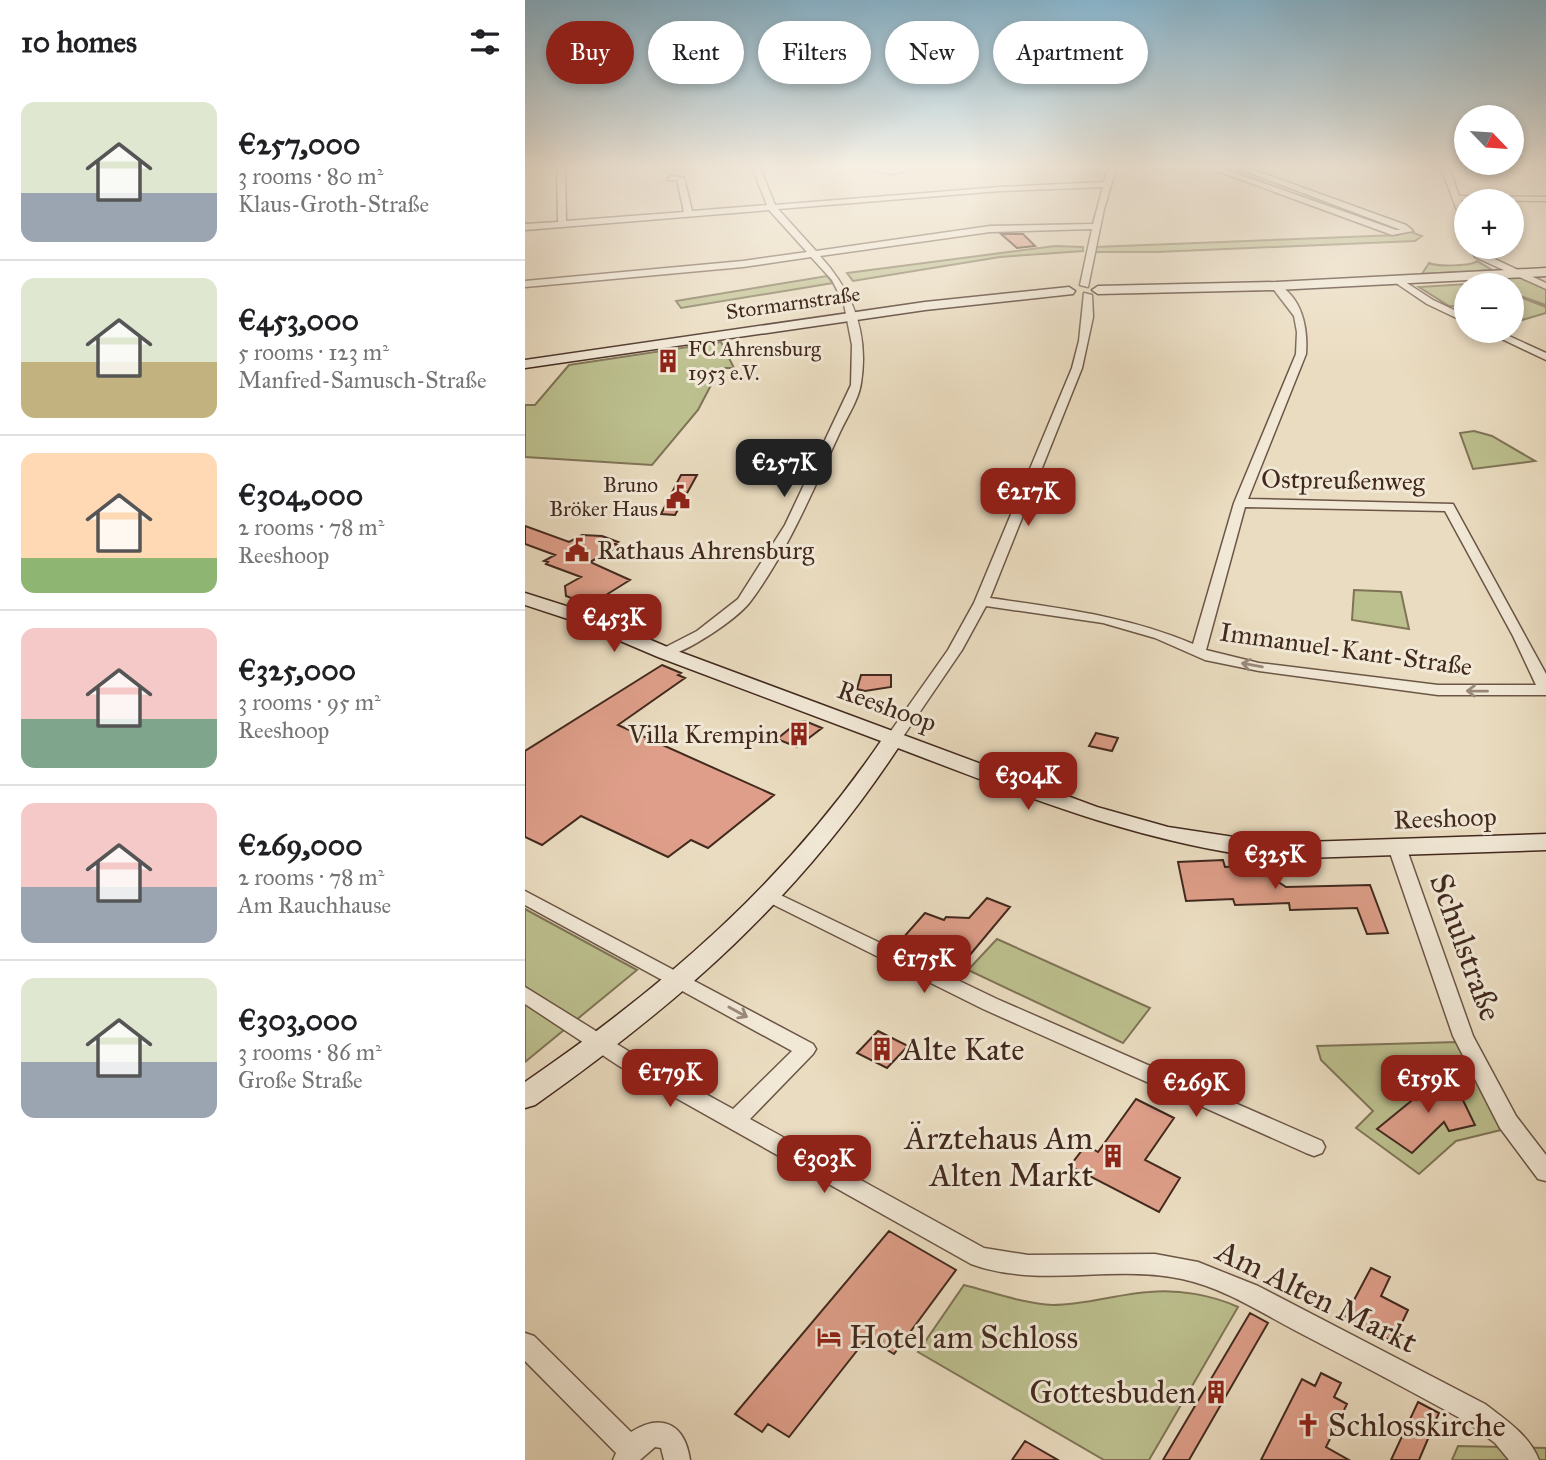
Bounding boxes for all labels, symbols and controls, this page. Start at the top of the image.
chip: Buy [546,21,634,84]
chip: Rent [648,21,744,84]
chip: Filters [758,21,871,84]
chip: New [885,21,979,84]
chip: Apartment [993,21,1148,84]
icon: filters [466,23,504,61]
text: 10 homes [21,24,137,60]
north arrow [1454,105,1524,175]
map controls [1454,105,1524,343]
text: €257,000 [238,126,360,162]
icon: home [77,130,161,214]
text: 3 rooms · 80 m² [238,162,383,190]
button: + [1454,189,1524,259]
text: Klaus-Groth-Straße [238,190,429,218]
button: − [1454,273,1524,343]
street label: Stormarnstraße [724,281,862,325]
text: €453,000 [238,302,359,338]
icon: home [77,306,161,390]
place label: FC Ahrensburg 1953 e.V. [688,336,821,386]
text: 5 rooms · 123 m² [238,338,389,366]
building icon: FC Ahrensburg 1953 e.V. [654,347,682,375]
text: Manfred-Samusch-Straße [238,366,487,394]
pin: €257K [735,440,833,499]
text: €257K [752,448,816,476]
street label: Ostpreußenweg [1261,463,1426,497]
pin: €217K [979,468,1077,528]
place label: Bruno Bröker Haus [549,472,658,522]
text: €304,000 [238,477,363,513]
text: €217K [997,477,1059,505]
icon: home [77,481,161,565]
public building icon: Bruno Bröker Haus [664,483,692,511]
text: 2 rooms · 78 m² [238,513,384,541]
place label: Rathaus Ahrensburg [597,534,815,566]
public building icon: Rathaus Ahrensburg [563,536,591,564]
text: Reeshoop [238,541,329,569]
pin: €453K [565,594,663,654]
text: €453K [583,603,645,631]
street label: Immanuel-Kant-Straße [1218,615,1474,683]
text: €325,000 [238,652,356,688]
icon: home [77,656,161,740]
one-way arrow [1241,658,1264,672]
street label: Reeshoop [833,673,941,739]
one-way arrow [1466,684,1489,698]
text: 3 rooms · 95 m² [238,688,381,716]
text: Reeshoop [238,716,329,744]
place label: Villa Krempin [627,718,779,750]
building icon: Villa Krempin [785,720,813,748]
pin: €304K [979,752,1077,812]
text: €304K [995,761,1061,789]
street label: Reeshoop [1393,800,1497,836]
text: €269,000 [238,827,363,863]
icon: home [77,831,161,915]
pin: €325K [1226,832,1324,891]
text: €325K [1244,840,1306,868]
text: 2 rooms · 78 m² [238,863,384,891]
street label: Schulstraße [1421,868,1510,1026]
text: Am Rauchhause [238,891,391,919]
pin: €175K [875,936,973,995]
text: €175K [893,944,955,972]
text: €303,000 [238,1002,358,1038]
icon: home [77,1006,161,1090]
one-way arrow [727,1006,748,1019]
place label: Alte Kate [900,1030,1025,1069]
building icon: Alte Kate [868,1035,896,1063]
text: 3 rooms · 86 m² [238,1038,382,1066]
pin: €179K [621,1050,719,1109]
pin: €159K [1379,1056,1477,1115]
text: €179K [638,1058,702,1086]
pin: €269K [1147,1060,1245,1119]
text: €159K [1397,1064,1459,1092]
text: Große Straße [238,1066,363,1094]
text: €269K [1163,1068,1229,1096]
place label: Ärztehaus Am Alten Markt [903,1119,1093,1195]
pin: €303K [775,1136,873,1195]
building icon: Ärztehaus Am Alten Markt [1099,1142,1127,1170]
text: €303K [793,1144,855,1172]
street label: Am Alten Markt [1208,1230,1424,1362]
place label: Hotel am Schloss [849,1318,1078,1357]
hotel icon: Hotel am Schloss [815,1323,843,1351]
place label: Gottesbuden [1029,1373,1196,1412]
building icon: Gottesbuden [1202,1378,1230,1406]
place label: Schlosskirche [1328,1406,1506,1445]
church icon: Schlosskirche [1294,1411,1322,1439]

